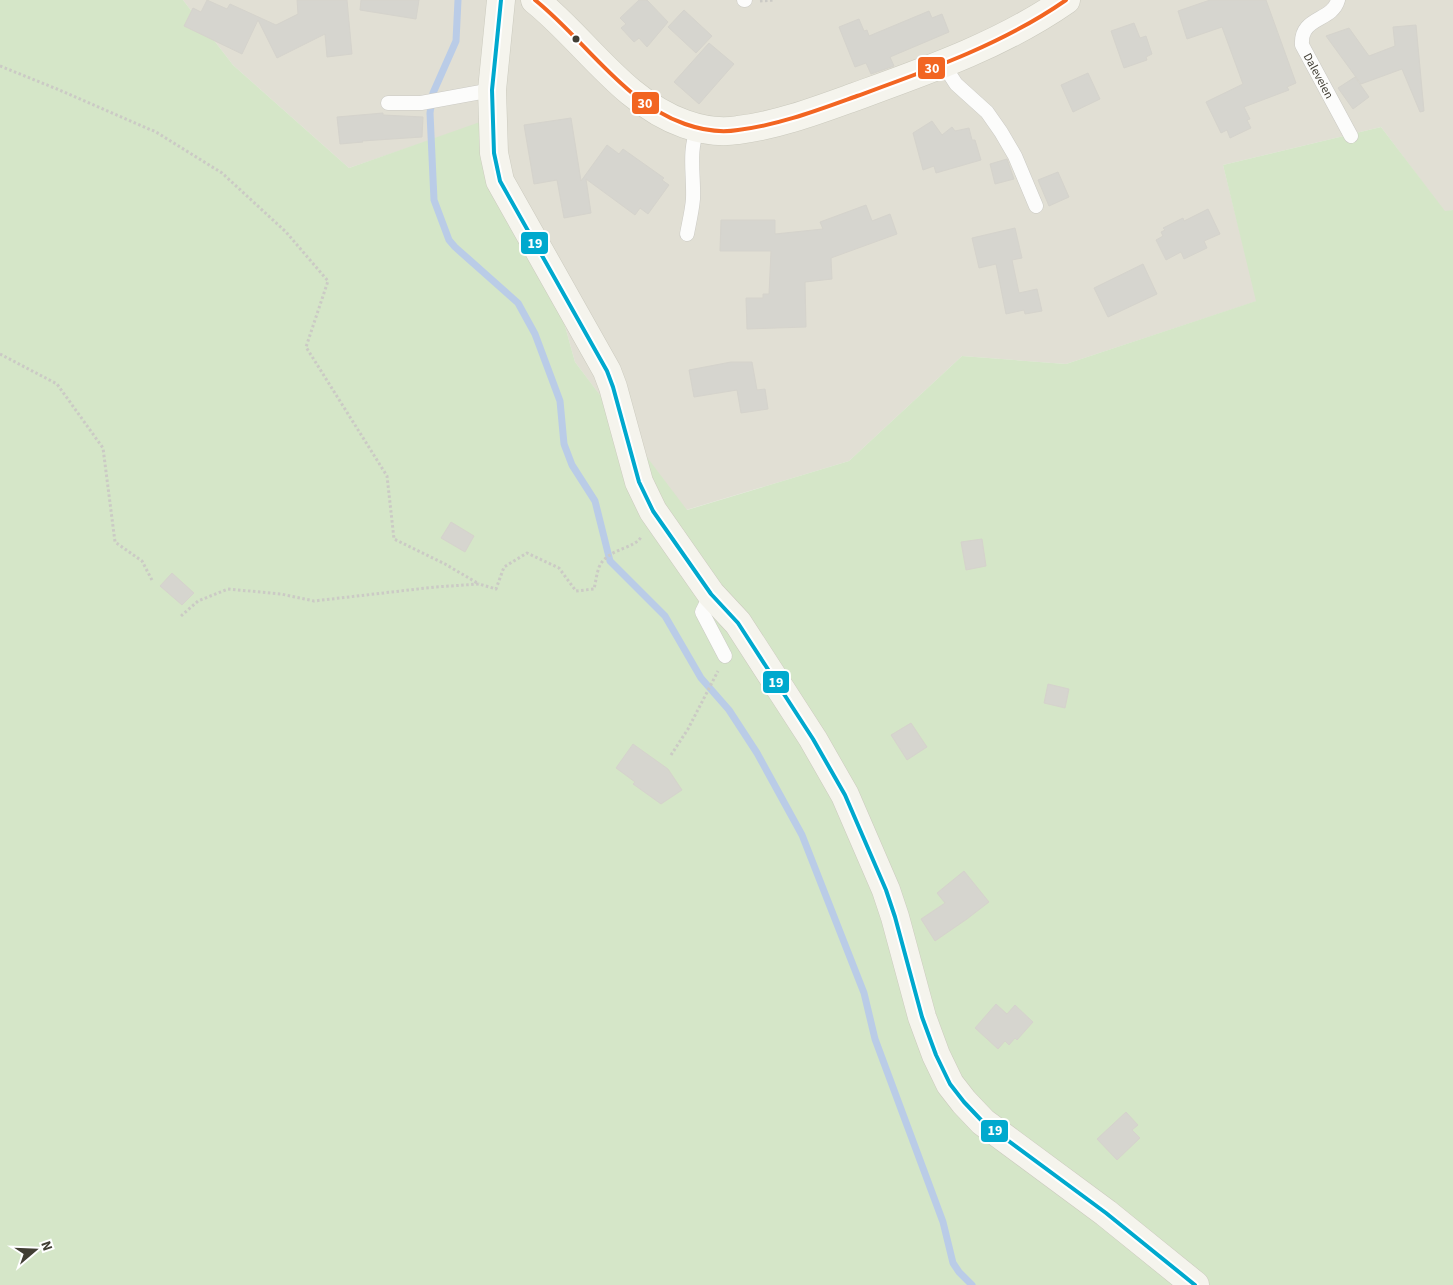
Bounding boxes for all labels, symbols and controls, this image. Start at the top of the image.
unlabelled marker [571,34,581,44]
street label: Daleveien [1299,50,1338,102]
line badge: 30 [917,56,946,80]
text: 30 [925,59,939,79]
line badge: 30 [631,91,660,115]
text: 30 [638,94,652,114]
line badge: 19 [520,231,549,255]
text: 19 [528,234,542,254]
line badge: 19 [762,670,790,694]
text: 19 [769,673,783,693]
line badge: 19 [980,1119,1009,1143]
text: 19 [988,1121,1002,1141]
north arrow [10,1225,60,1275]
text: N [35,1238,57,1254]

